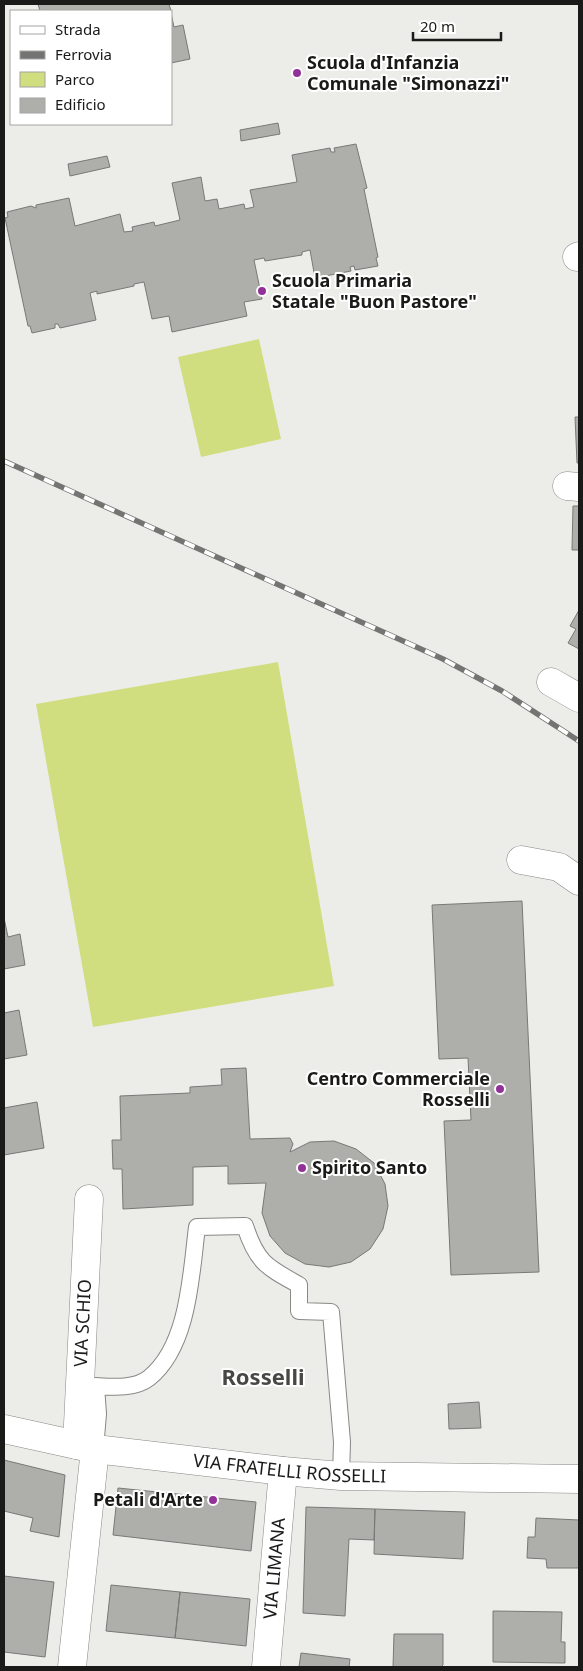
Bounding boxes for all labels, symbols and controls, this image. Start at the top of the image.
legend [10,10,172,125]
scale bar [413,10,500,42]
text: 20 m [420,16,455,36]
text: Strada [55,19,101,39]
text: Ferrovia [55,44,112,64]
place label: Scuola d'Infanzia Comunale "Simonazzi" [307,50,509,95]
marker: Scuola d'Infanzia Comunale "Simonazzi" [291,67,303,79]
text: Parco [55,69,95,89]
text: Edificio [55,94,106,114]
place label: Scuola Primaria Statale "Buon Pastore" [272,268,477,313]
marker: Scuola Primaria Statale "Buon Pastore" [256,285,268,297]
place label: Centro Commerciale Rosselli [307,1066,490,1111]
marker: Centro Commerciale Rosselli [494,1083,506,1095]
place label: Spirito Santo [312,1155,427,1179]
marker: Spirito Santo [296,1162,308,1174]
street label: VIA SCHIO [68,1279,96,1368]
district label: Rosselli [221,1361,305,1391]
street label: VIA FRATELLI ROSSELLI [192,1448,386,1488]
place label: Petali d'Arte [93,1487,203,1511]
marker: Petali d'Arte [207,1494,219,1506]
street label: VIA LIMANA [257,1516,290,1620]

